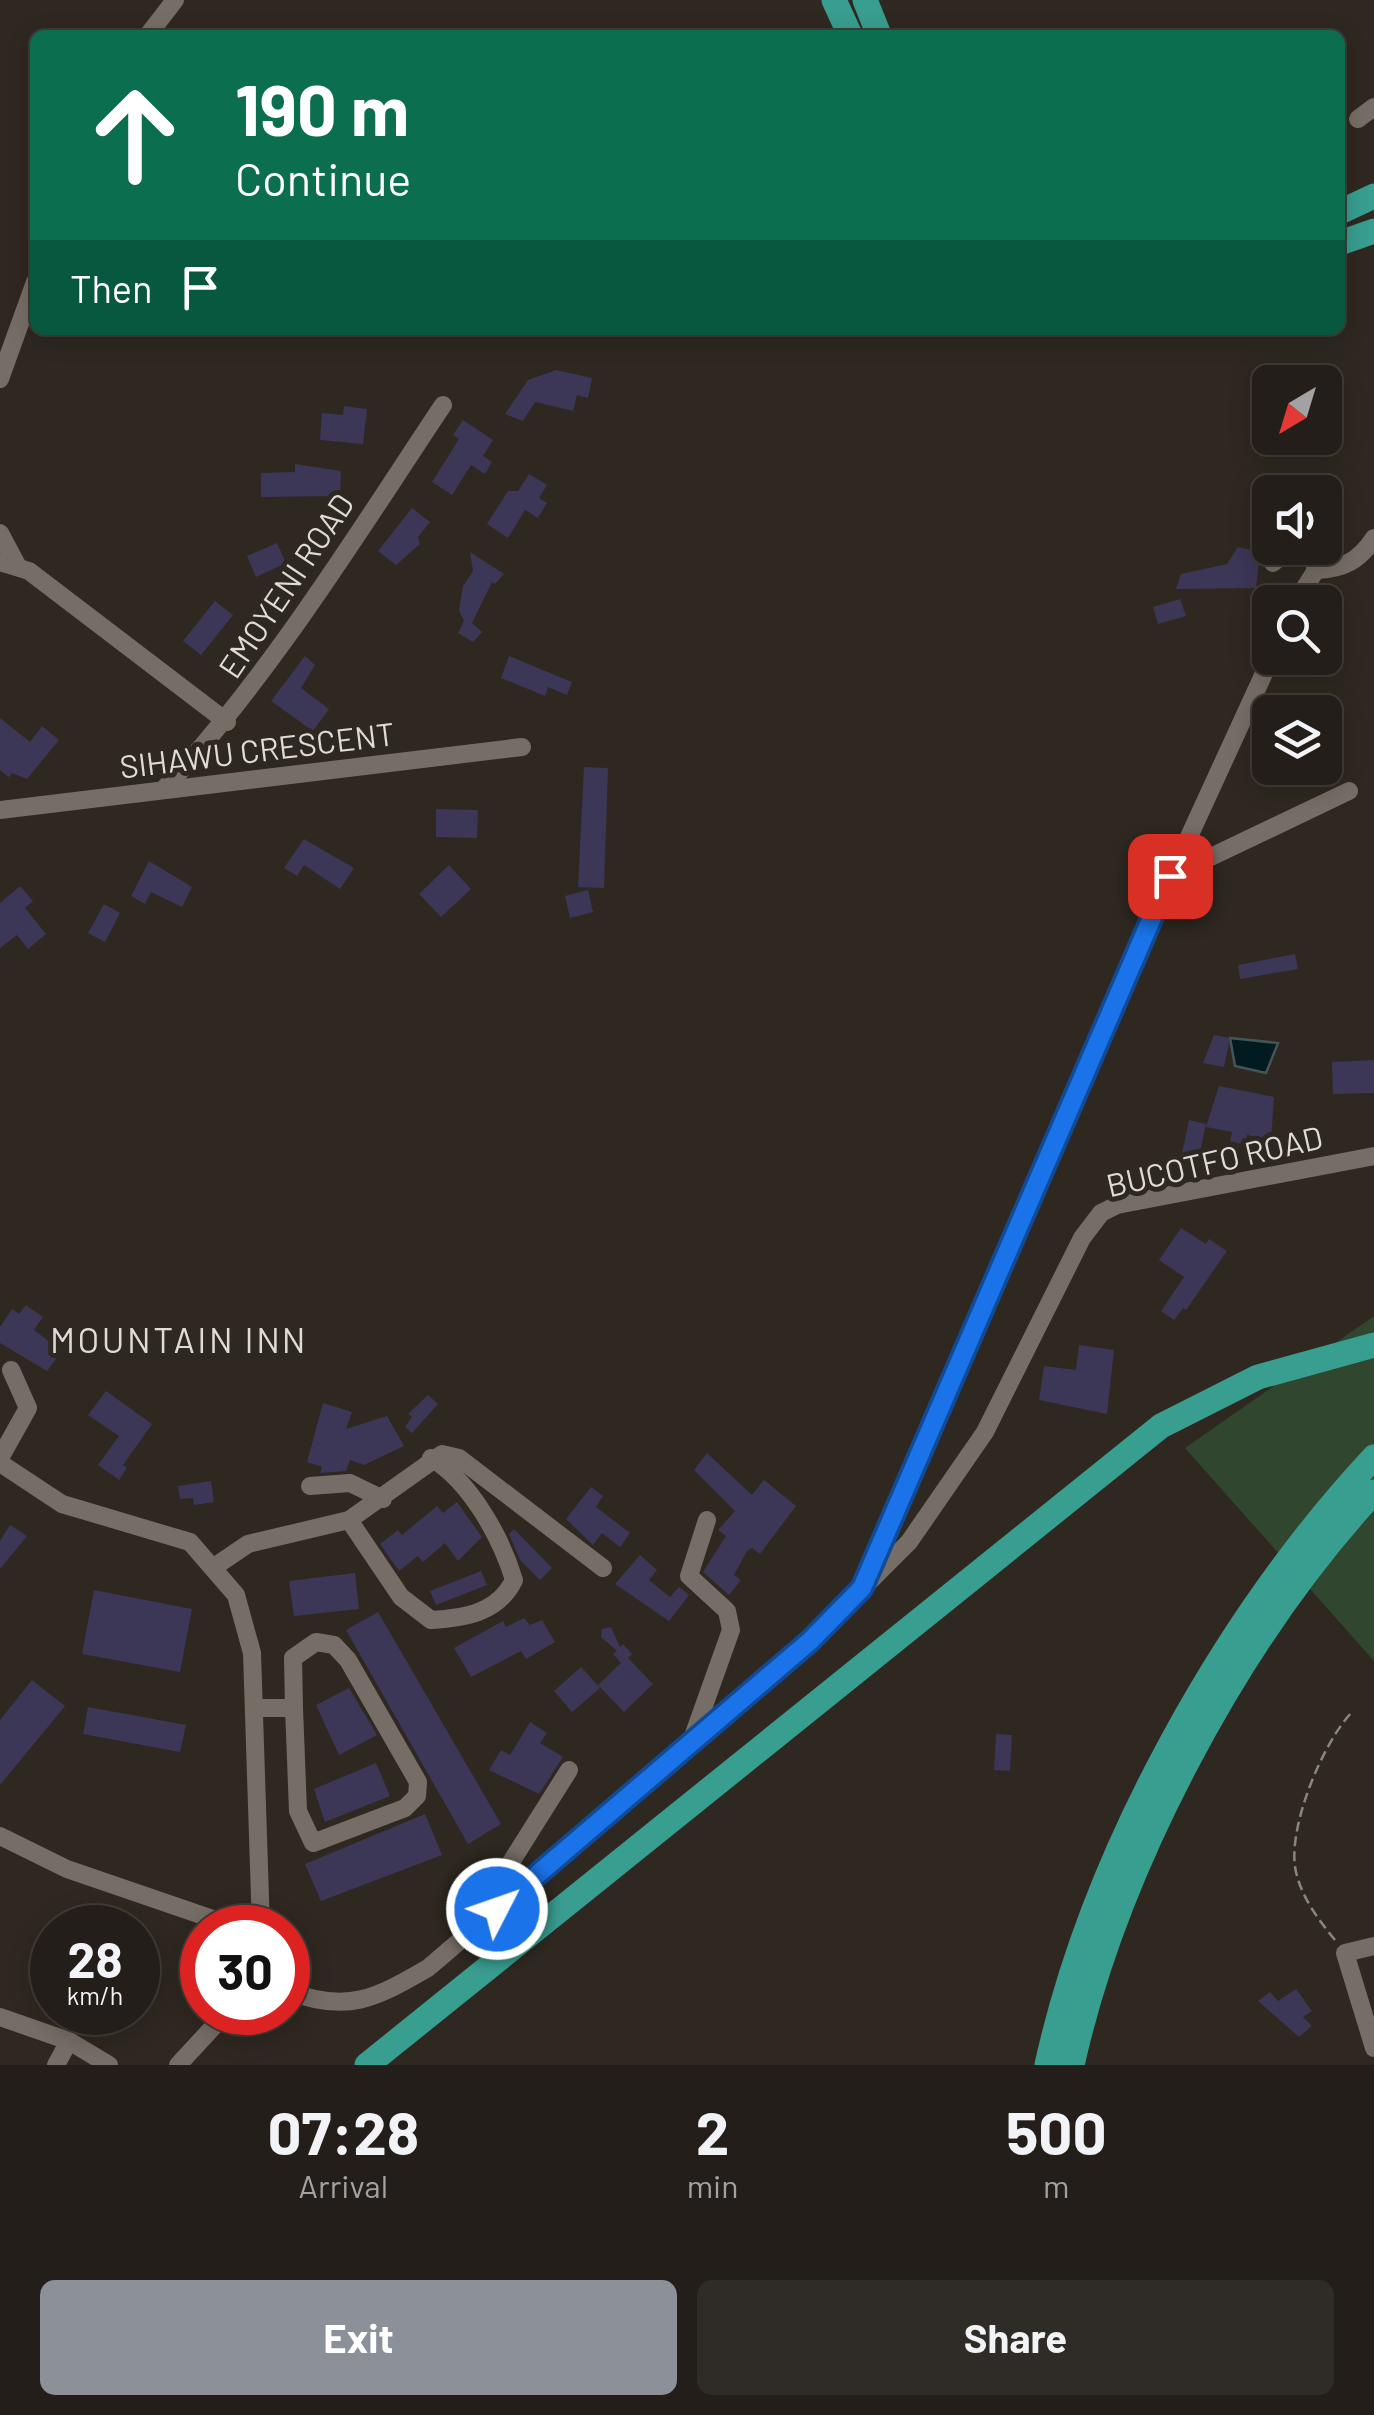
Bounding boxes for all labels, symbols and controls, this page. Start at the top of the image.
text: 190 m [235,66,409,150]
icon: ahead [70,70,200,200]
text: Continue [235,151,411,205]
icon: arrive [173,260,228,315]
text: Then [70,265,153,311]
north arrow [1252,365,1342,455]
map controls [1252,365,1342,785]
button: sound [1252,475,1342,565]
street label: EMOYENI ROAD [209,486,361,684]
button: search [1252,585,1342,675]
button: layers [1252,695,1342,785]
street label: SIHAWU CRESCENT [117,713,397,785]
pin [1128,834,1213,919]
icon: arrive [1143,849,1198,904]
street label: BUCOTFO ROAD [1102,1117,1326,1203]
district label: MOUNTAIN INN [50,1318,308,1360]
position arrow [445,1857,549,1961]
speed limit sign: 30 [180,1905,310,2035]
text: 28 [67,1928,123,1988]
text: km/h [67,1980,123,2010]
text: 07:28 [267,2095,419,2167]
text: 2 [696,2095,729,2167]
text: 500 [1006,2095,1107,2167]
text: Arrival [299,2166,388,2204]
text: min [687,2166,739,2204]
text: m [1043,2166,1069,2204]
button: Exit [40,2280,677,2395]
button: Share [697,2280,1334,2395]

